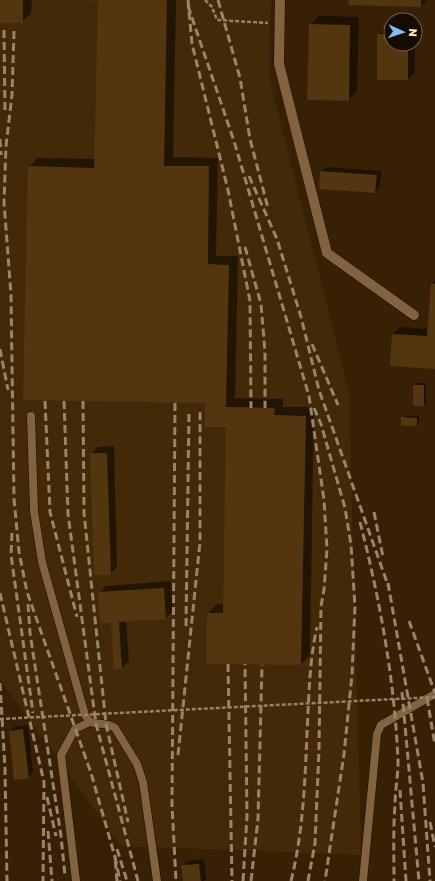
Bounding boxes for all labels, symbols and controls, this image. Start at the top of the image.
north arrow [383,12,423,52]
text: N [407,28,420,37]

